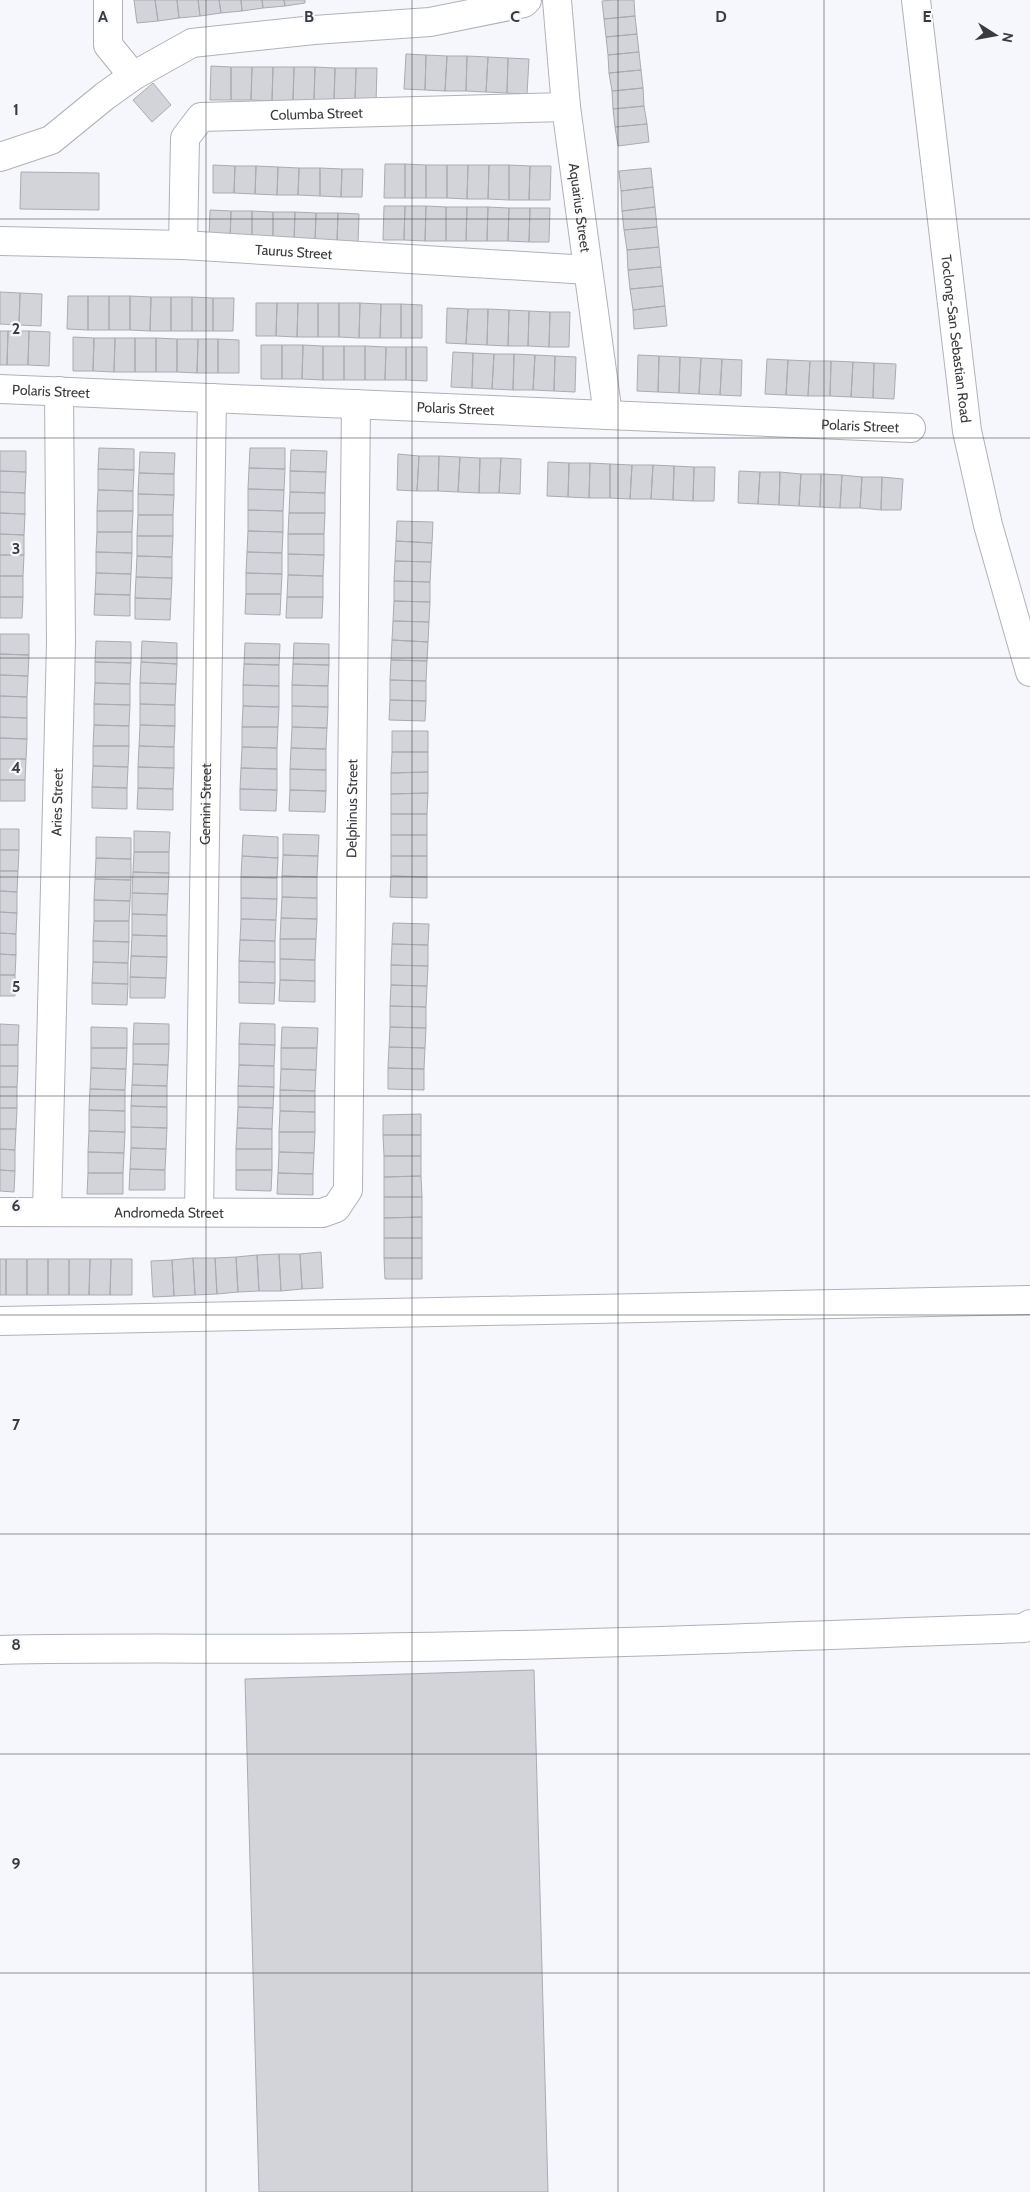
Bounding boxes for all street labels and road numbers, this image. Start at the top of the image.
street label: Columba Street [270,104,363,124]
street label: Aquarius Street [565,162,595,254]
street label: Taurus Street [255,240,333,263]
street label: Toclong-San Sebastian Road [937,254,975,424]
street label: Polaris Street [12,381,91,402]
street label: Polaris Street [416,398,495,419]
street label: Polaris Street [821,415,900,436]
street label: Delphinus Street [342,759,361,858]
street label: Gemini Street [196,763,215,845]
street label: Aries Street [47,768,67,836]
street label: Andromeda Street [114,1203,224,1222]

